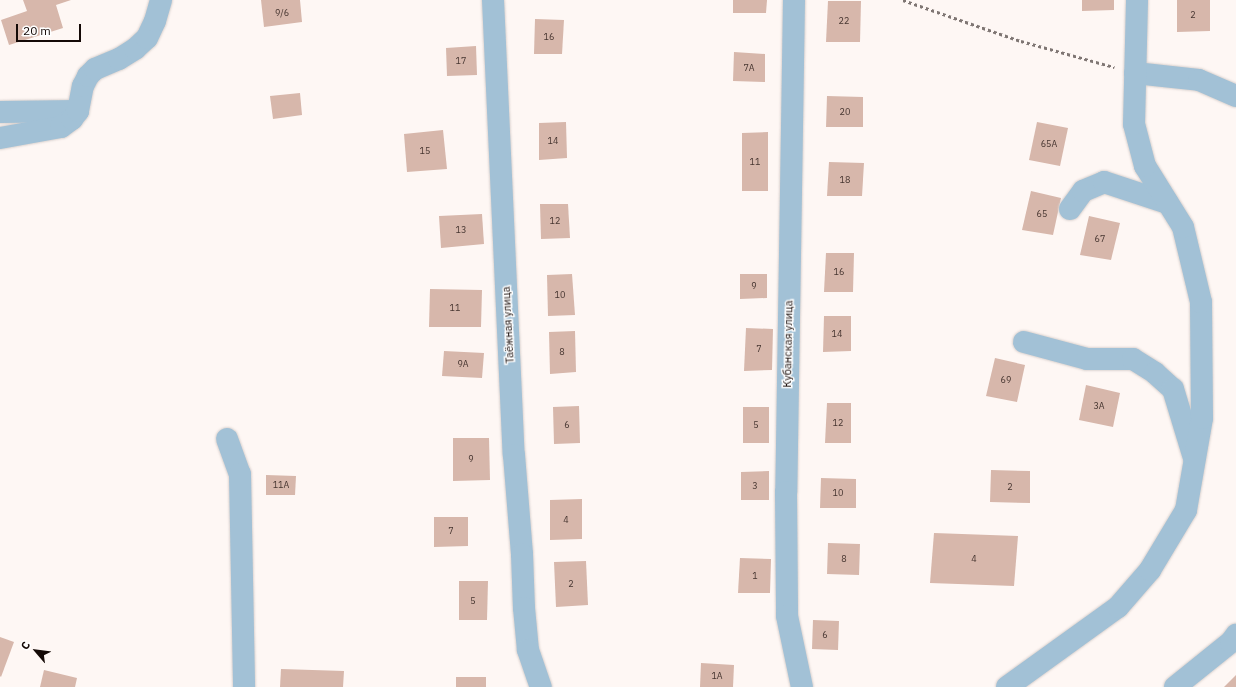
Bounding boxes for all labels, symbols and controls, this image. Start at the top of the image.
house number: 9/6 [275,8,289,18]
house number: 2 [1190,10,1196,20]
scale bar [18,16,83,42]
house number: 22 [839,16,849,26]
text: 20 m [23,23,51,38]
house number: 16 [544,32,554,42]
house number: 17 [456,56,466,66]
house number: 7А [743,63,755,73]
house number: 20 [840,107,850,117]
house number: 14 [548,136,558,146]
house number: 65А [1041,139,1057,149]
house number: 15 [420,146,430,156]
house number: 11 [750,157,760,167]
house number: 18 [840,175,850,185]
house number: 65 [1037,209,1047,219]
house number: 12 [550,216,560,226]
house number: 13 [456,225,466,235]
house number: 67 [1095,234,1105,244]
house number: 16 [834,267,844,277]
house number: 9 [751,281,757,291]
street label: Таёжная улица [499,286,517,364]
house number: 10 [555,290,565,300]
street label: Кубанская улица [781,300,795,388]
house number: 11 [450,303,460,313]
house number: 14 [832,329,842,339]
house number: 7 [756,344,762,354]
house number: 8 [559,347,565,357]
house number: 9А [457,359,469,369]
house number: 69 [1001,375,1011,385]
house number: 3А [1093,401,1105,411]
house number: 12 [833,418,843,428]
house number: 6 [564,420,570,430]
house number: 5 [753,420,759,430]
house number: 9 [468,454,474,464]
house number: 11А [273,480,289,490]
house number: 3 [752,481,758,491]
house number: 2 [1007,482,1013,492]
house number: 10 [833,488,843,498]
house number: 4 [563,515,569,525]
house number: 7 [448,526,454,536]
house number: 8 [841,554,847,564]
house number: 4 [971,554,977,564]
house number: 1 [752,571,758,581]
house number: 2 [568,579,574,589]
house number: 5 [470,596,476,606]
house number: 6 [822,630,828,640]
north arrow [16,631,56,671]
text: С [18,639,33,652]
house number: 1А [711,671,723,681]

